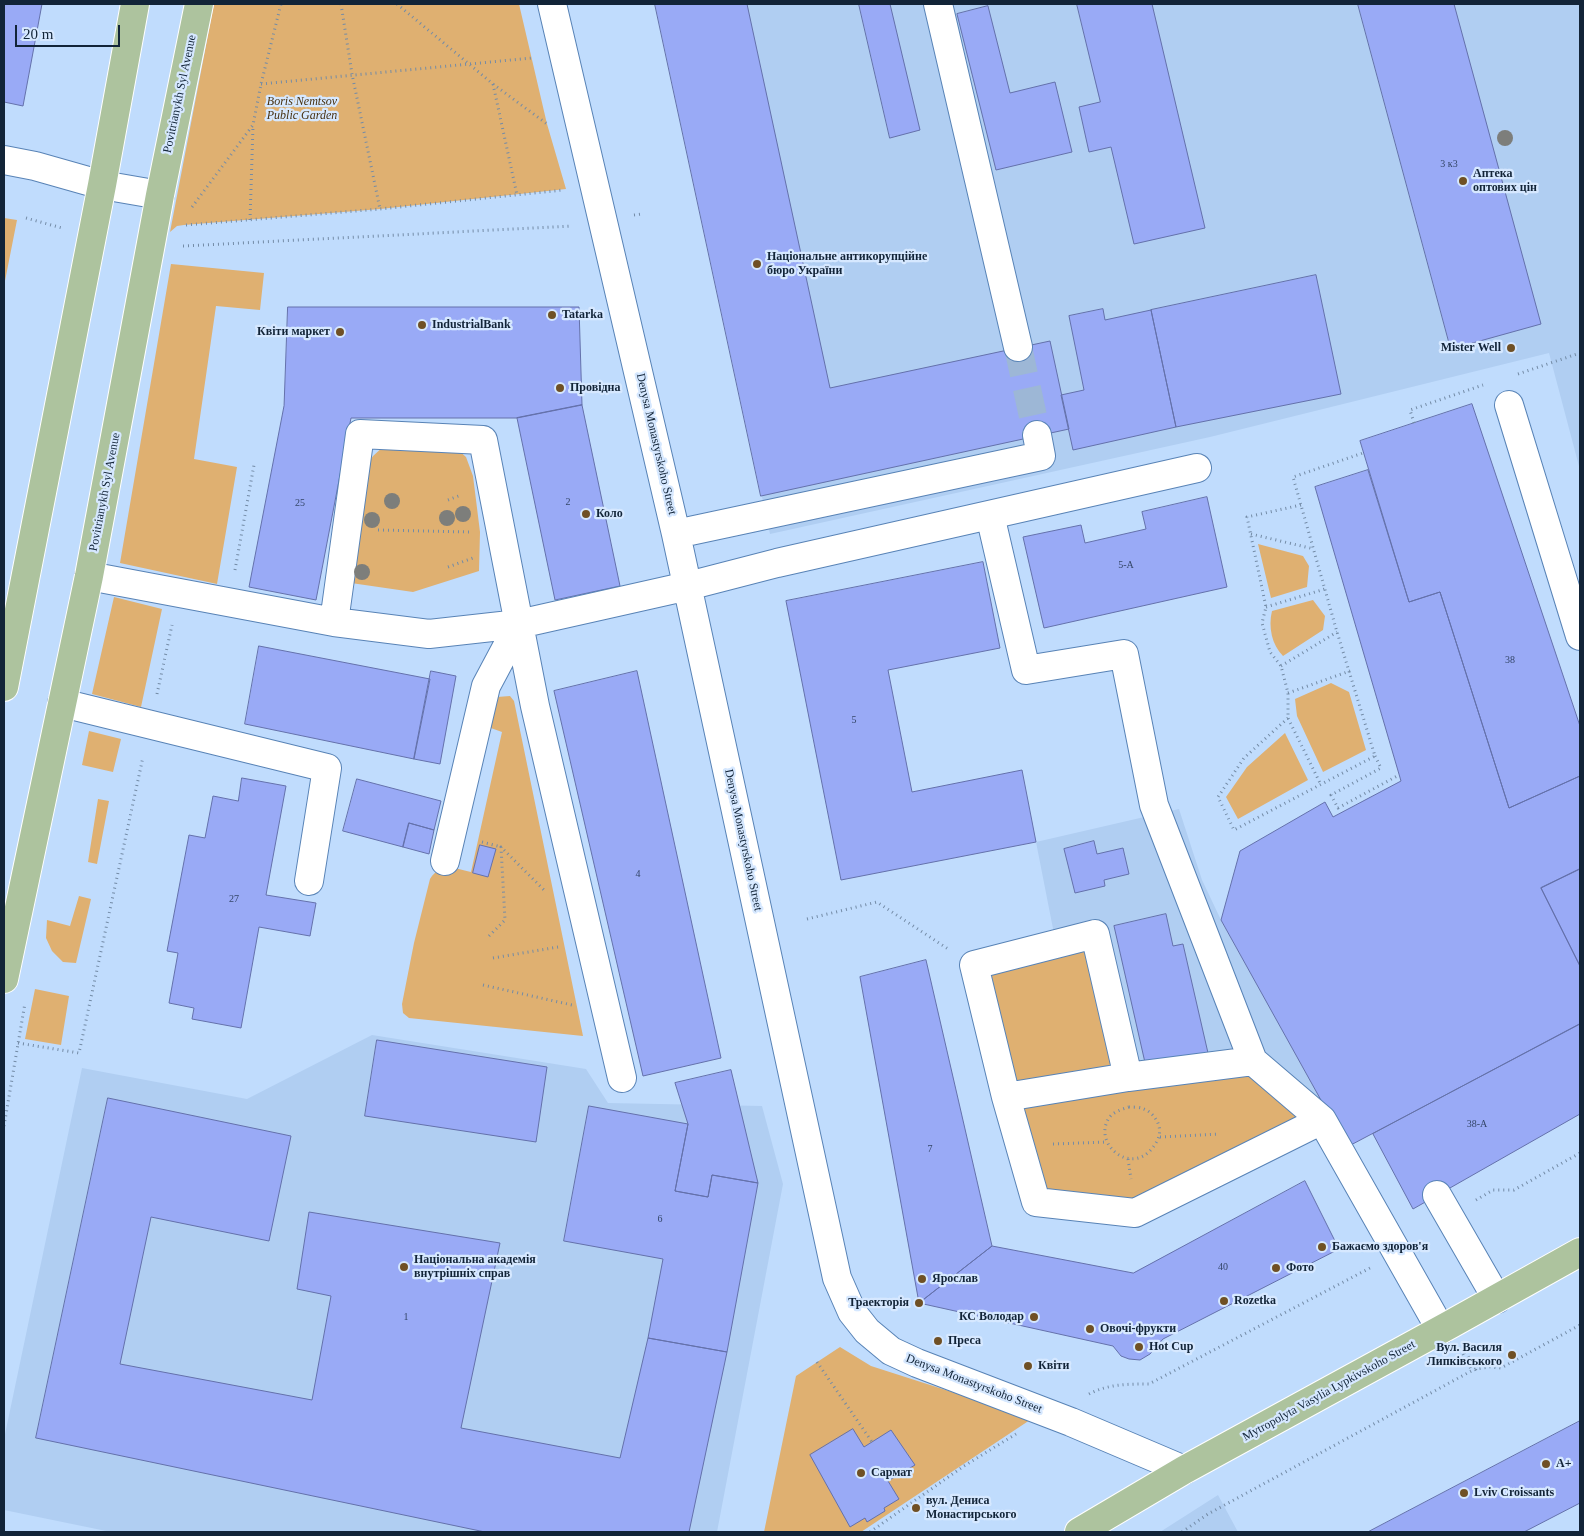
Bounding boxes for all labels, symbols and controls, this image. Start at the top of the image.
scale bar [18,15,122,47]
text: 20 m [23,26,53,42]
street label: Povitrianykh Syl Avenue [160,34,200,154]
park label: Boris Nemtsov Public Garden [267,95,337,123]
house number: 3 к3 [1440,158,1458,170]
place label: Аптека оптових цін [1473,167,1537,195]
marker: Аптека оптових цін [1457,175,1469,187]
place label: Національне антикорупційне бюро України [767,250,927,278]
marker: Національне антикорупційне бюро України [751,258,763,270]
place label: Tatarka [562,308,603,322]
marker: Tatarka [546,309,558,321]
place label: IndustrialBank [432,318,511,332]
marker: IndustrialBank [416,319,428,331]
place label: Квіти маркет [257,325,330,339]
marker: Квіти маркет [334,326,346,338]
place label: Mister Well [1441,341,1501,355]
marker: Mister Well [1505,342,1517,354]
street label: Denysa Monastyrskoho Street [633,372,679,516]
place label: Провідна [570,381,621,395]
marker: Провідна [554,382,566,394]
street label: Povitrianykh Syl Avenue [86,432,124,552]
house number: 2 [566,496,570,508]
house number: 25 [295,497,305,509]
place label: Коло [596,507,623,521]
marker: Коло [580,508,592,520]
house number: 5-А [1118,559,1134,571]
house number: 38 [1505,654,1515,666]
house number: 5 [852,714,856,726]
street label: Denysa Monastyrskoho Street [721,768,765,912]
house number: 4 [636,868,640,880]
house number: 27 [229,893,239,905]
house number: 38-А [1467,1118,1487,1130]
house number: 7 [928,1143,932,1155]
house number: 6 [658,1213,662,1225]
place label: Бажаємо здоров'я [1332,1240,1428,1254]
marker: Бажаємо здоров'я [1316,1241,1328,1253]
place label: Національна академія внутрішніх справ [414,1253,536,1281]
marker: Національна академія внутрішніх справ [398,1261,410,1273]
house number: 40 [1218,1261,1228,1273]
place label: Фото [1286,1261,1314,1275]
marker: Фото [1270,1262,1282,1274]
place label: Ярослав [932,1272,978,1286]
marker: Ярослав [916,1273,928,1285]
place label: Rozetka [1234,1294,1276,1308]
marker: Rozetka [1218,1295,1230,1307]
place label: Траекторія [848,1296,909,1310]
marker: Траекторія [913,1297,925,1309]
place label: КС Володар [959,1310,1024,1324]
house number: 1 [404,1311,408,1323]
marker: КС Володар [1028,1311,1040,1323]
place label: Овочі-фрукти [1100,1322,1176,1336]
marker: Овочі-фрукти [1084,1323,1096,1335]
place label: Преса [948,1334,981,1348]
marker: Преса [932,1335,944,1347]
street label: Mytropolyta Vasylia Lypkivskoho Street [1240,1337,1418,1445]
place label: Hot Cup [1149,1340,1193,1354]
marker: Hot Cup [1133,1341,1145,1353]
place label: Вул. Василя Липківського [1427,1341,1502,1369]
marker: Вул. Василя Липківського [1506,1349,1518,1361]
street label: Denysa Monastyrskoho Street [904,1351,1044,1417]
place label: Квіти [1038,1359,1069,1373]
marker: Квіти [1022,1360,1034,1372]
place label: А+ [1556,1457,1572,1471]
marker: А+ [1540,1458,1552,1470]
place label: Сармат [871,1466,912,1480]
marker: Сармат [855,1467,867,1479]
place label: Lviv Croissants [1474,1486,1554,1500]
marker: Lviv Croissants [1458,1487,1470,1499]
place label: вул. Дениса Монастирського [926,1494,1016,1522]
marker: вул. Дениса Монастирського [910,1502,922,1514]

